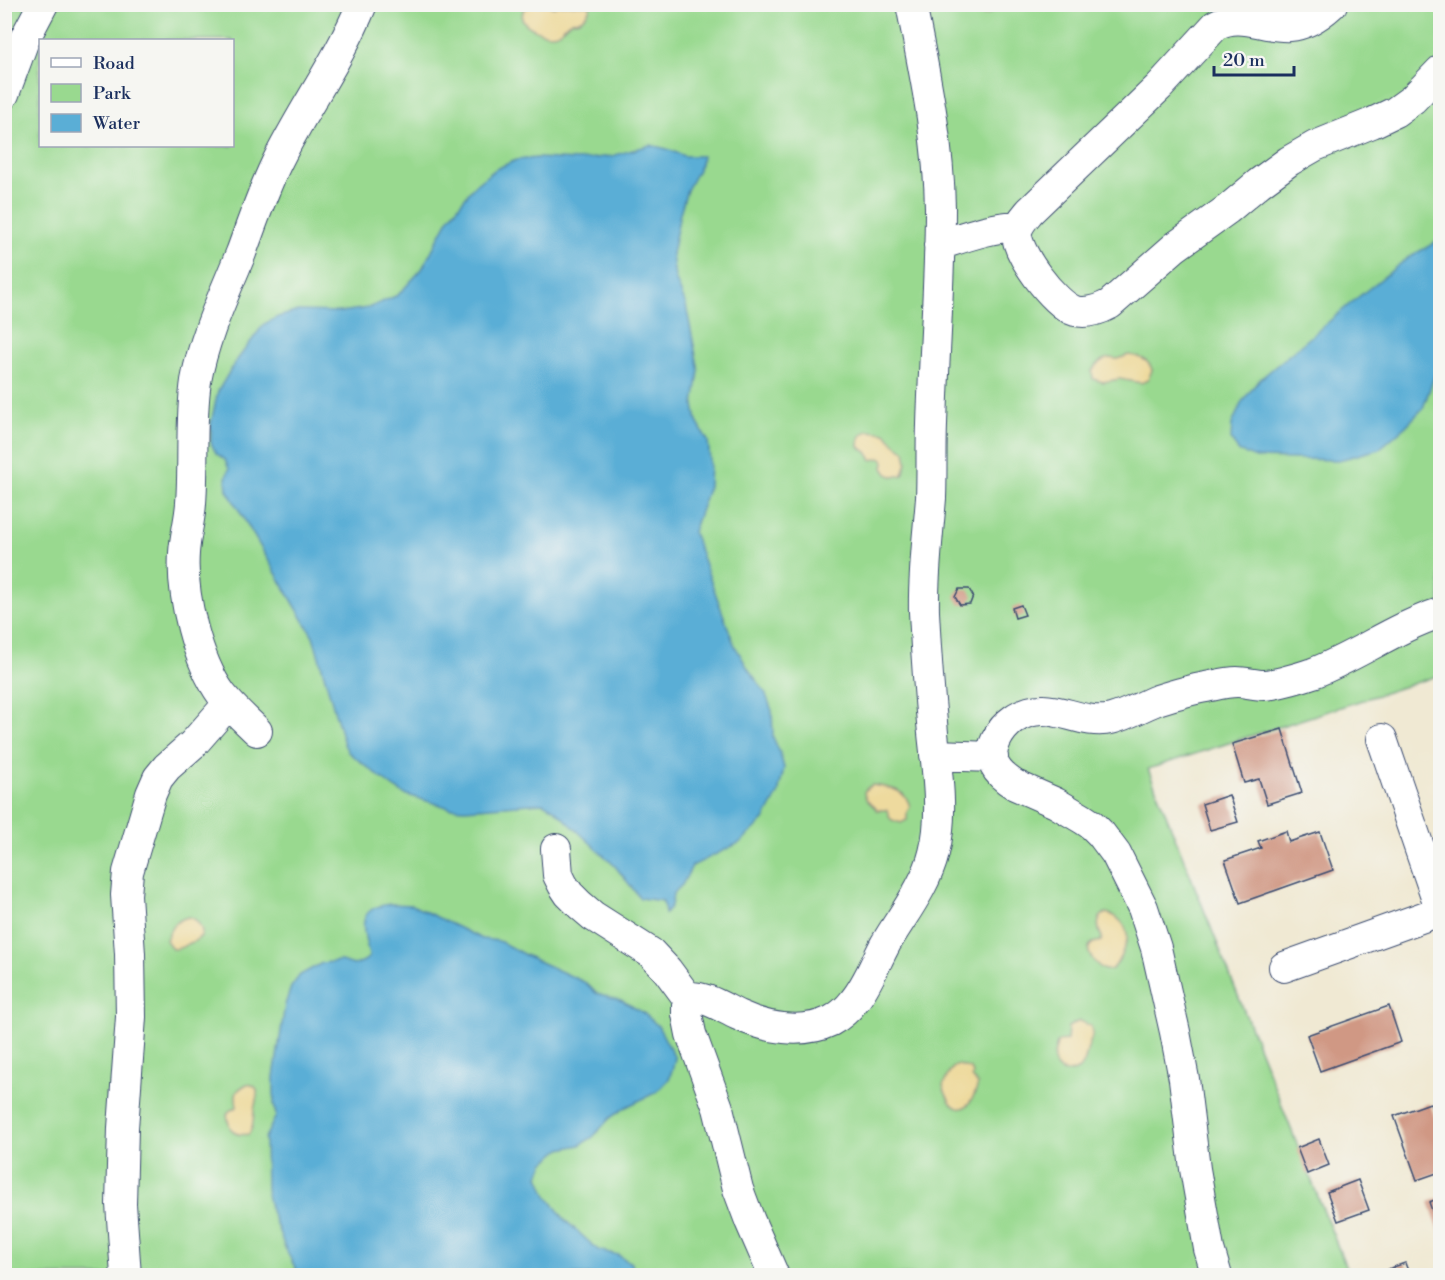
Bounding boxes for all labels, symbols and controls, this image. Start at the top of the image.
legend [39,39,234,147]
scale bar [1214,39,1294,77]
text: 20 m [1223,49,1265,72]
text: Road [93,52,136,75]
text: Park [93,82,132,105]
text: Water [92,112,141,135]

